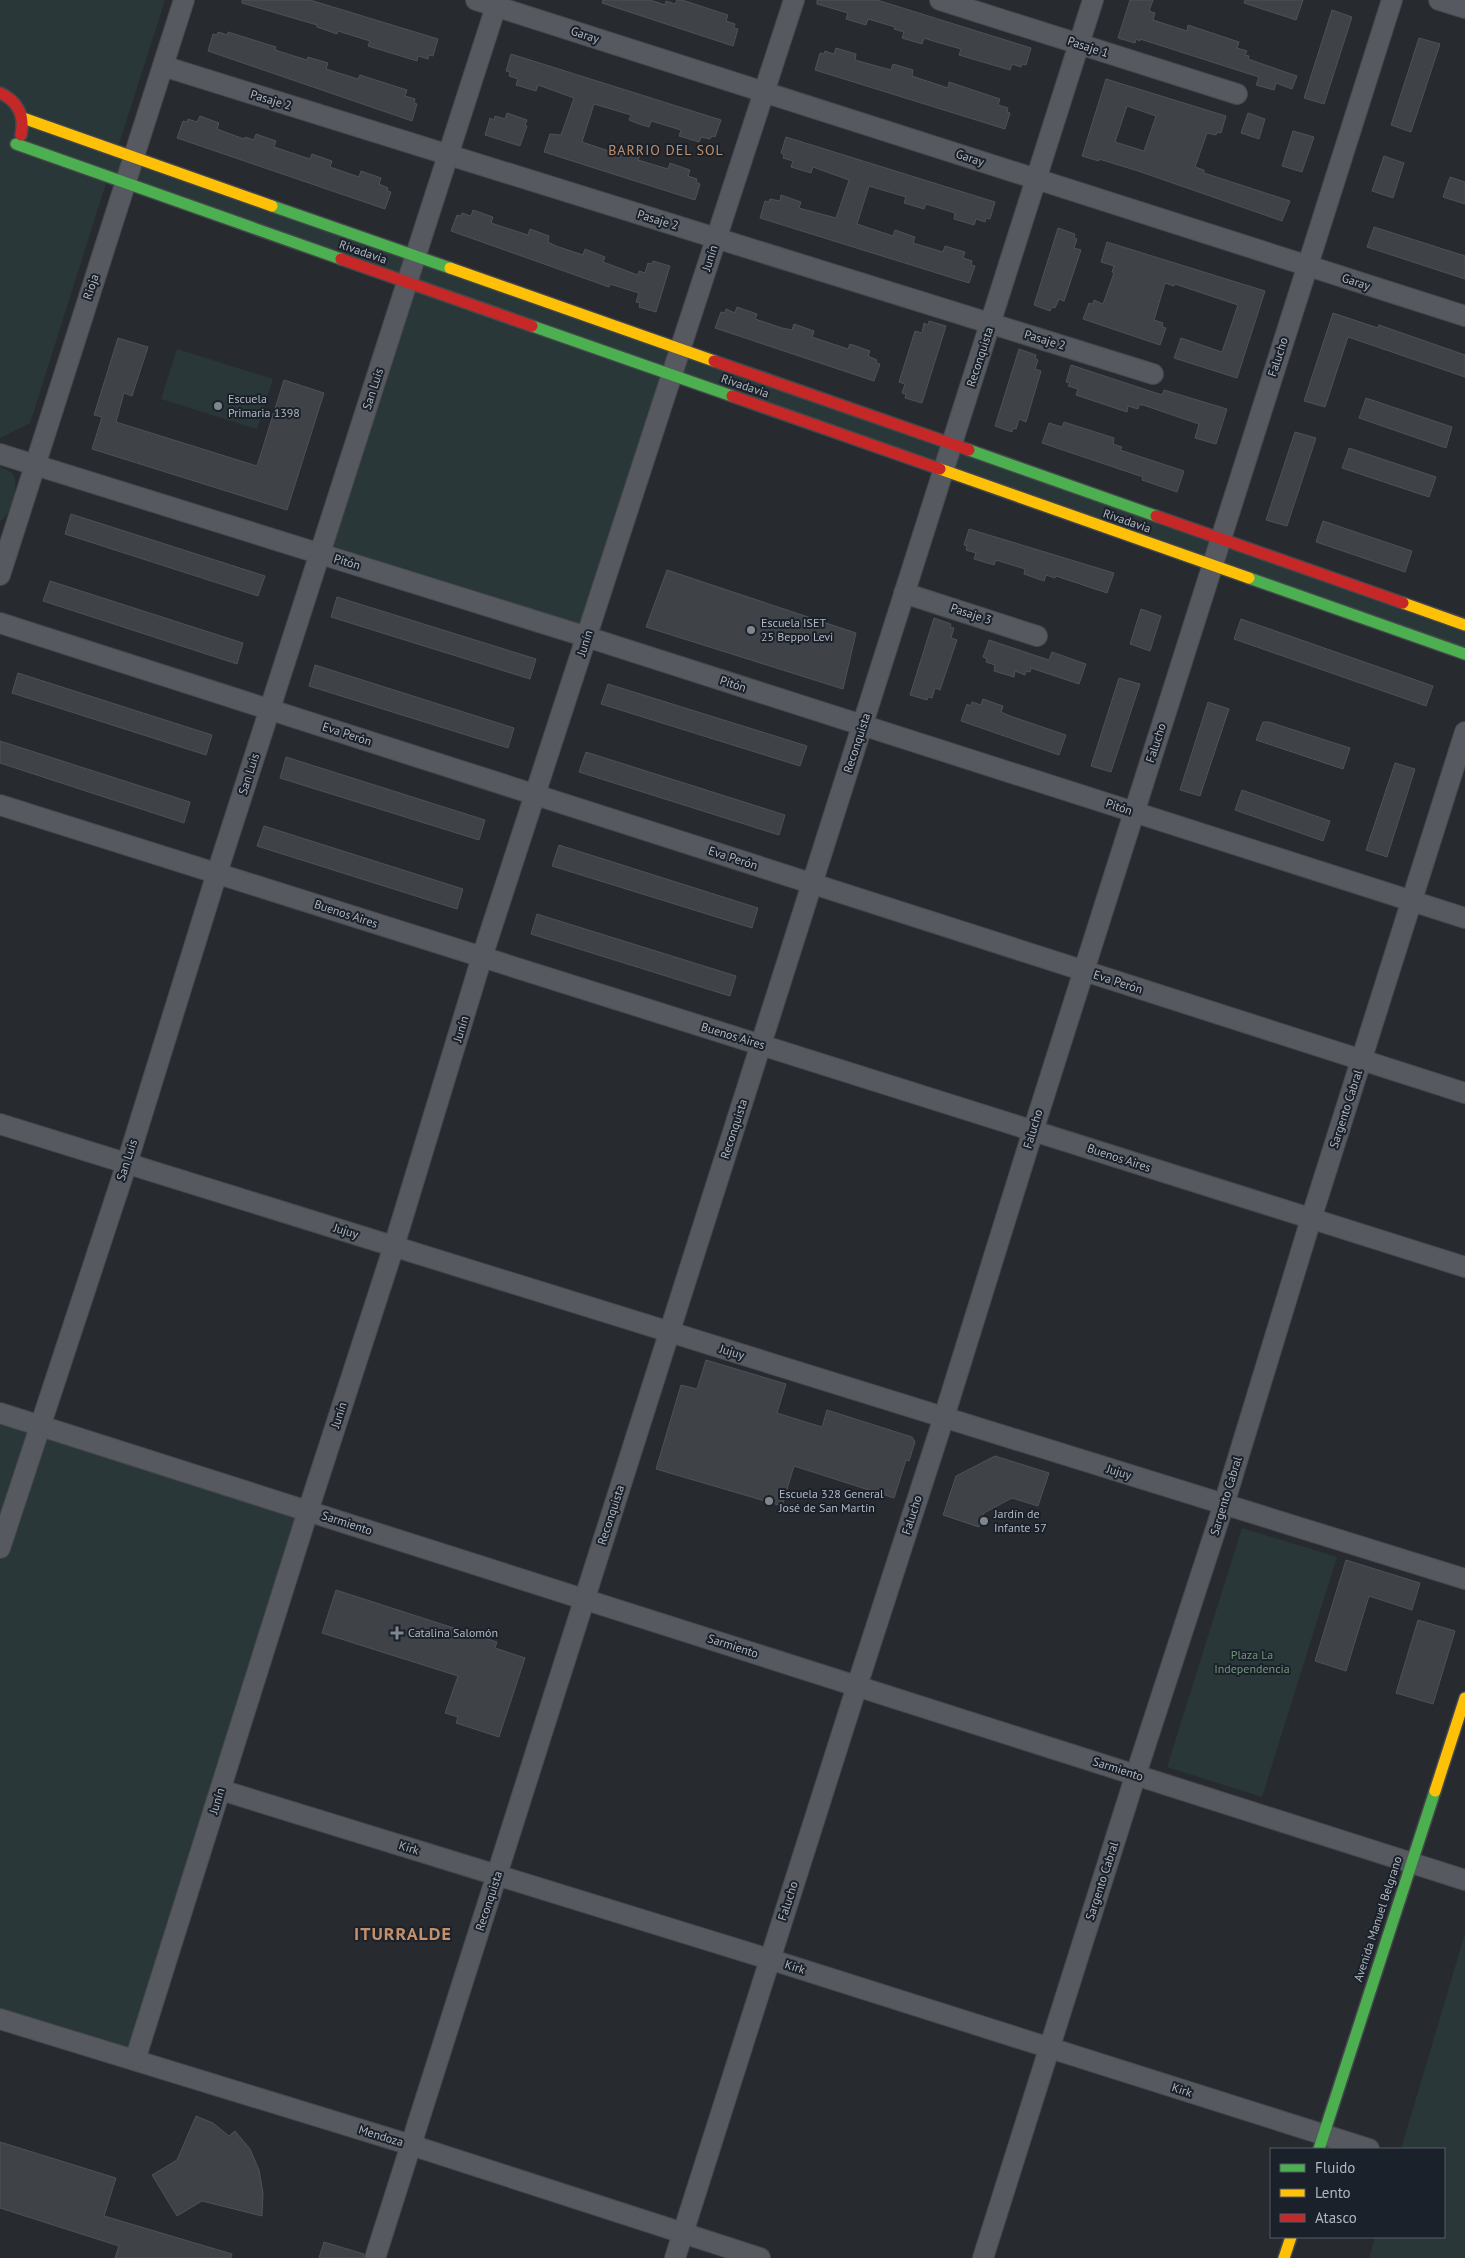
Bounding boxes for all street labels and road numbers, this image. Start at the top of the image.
street label: Garay [569,23,602,46]
street label: Pasaje 1 [1066,33,1111,60]
street label: Pasaje 2 [249,86,294,113]
street label: Garay [954,146,987,169]
street label: Pasaje 2 [636,206,681,233]
street label: Rivadavia [337,236,389,267]
street label: Junín [698,243,721,274]
street label: Garay [1340,270,1373,293]
street label: Rioja [79,272,102,302]
street label: Reconquista [963,325,996,389]
street label: Pasaje 2 [1023,326,1068,353]
street label: Falucho [1264,335,1291,378]
street label: San Luis [359,366,386,412]
street label: Rivadavia [719,370,771,401]
street label: Rivadavia [1101,505,1153,536]
street label: Pitón [332,550,362,573]
street label: Pasaje 3 [949,600,994,627]
street label: Junín [573,628,596,659]
street label: Pitón [718,672,748,695]
street label: Reconquista [840,711,873,775]
street label: Eva Perón [321,719,374,749]
street label: Falucho [1142,721,1169,764]
street label: San Luis [235,751,262,797]
street label: Pitón [1104,795,1134,818]
street label: Eva Perón [707,843,760,873]
street label: Buenos Aires [312,896,380,931]
street label: Eva Perón [1092,967,1145,997]
street label: Junín [449,1014,472,1045]
street label: Buenos Aires [699,1019,767,1052]
street label: Sargento Cabral [1326,1067,1365,1150]
street label: Reconquista [717,1097,750,1161]
street label: Falucho [1019,1107,1046,1150]
street label: San Luis [113,1137,140,1183]
street label: Buenos Aires [1085,1140,1153,1175]
street label: Jujuy [331,1219,361,1241]
street label: Jujuy [717,1340,747,1362]
street label: Junín [327,1400,350,1431]
street label: Sargento Cabral [1206,1454,1245,1537]
street label: Jujuy [1104,1460,1134,1482]
street label: Reconquista [594,1483,627,1547]
street label: Falucho [898,1493,925,1536]
street label: Sarmiento [320,1507,374,1538]
street label: Sarmiento [706,1630,760,1661]
street label: Sarmiento [1091,1753,1145,1784]
street label: Junín [205,1786,228,1817]
street label: Kirk [397,1837,421,1858]
street label: Sargento Cabral [1082,1839,1121,1922]
street label: Avenida Manuel Belgrano [1350,1854,1405,1984]
street label: Reconquista [472,1869,505,1933]
street label: Falucho [774,1879,801,1922]
street label: Kirk [783,1956,807,1977]
street label: Kirk [1170,2079,1194,2100]
street label: Mendoza [357,2122,405,2149]

